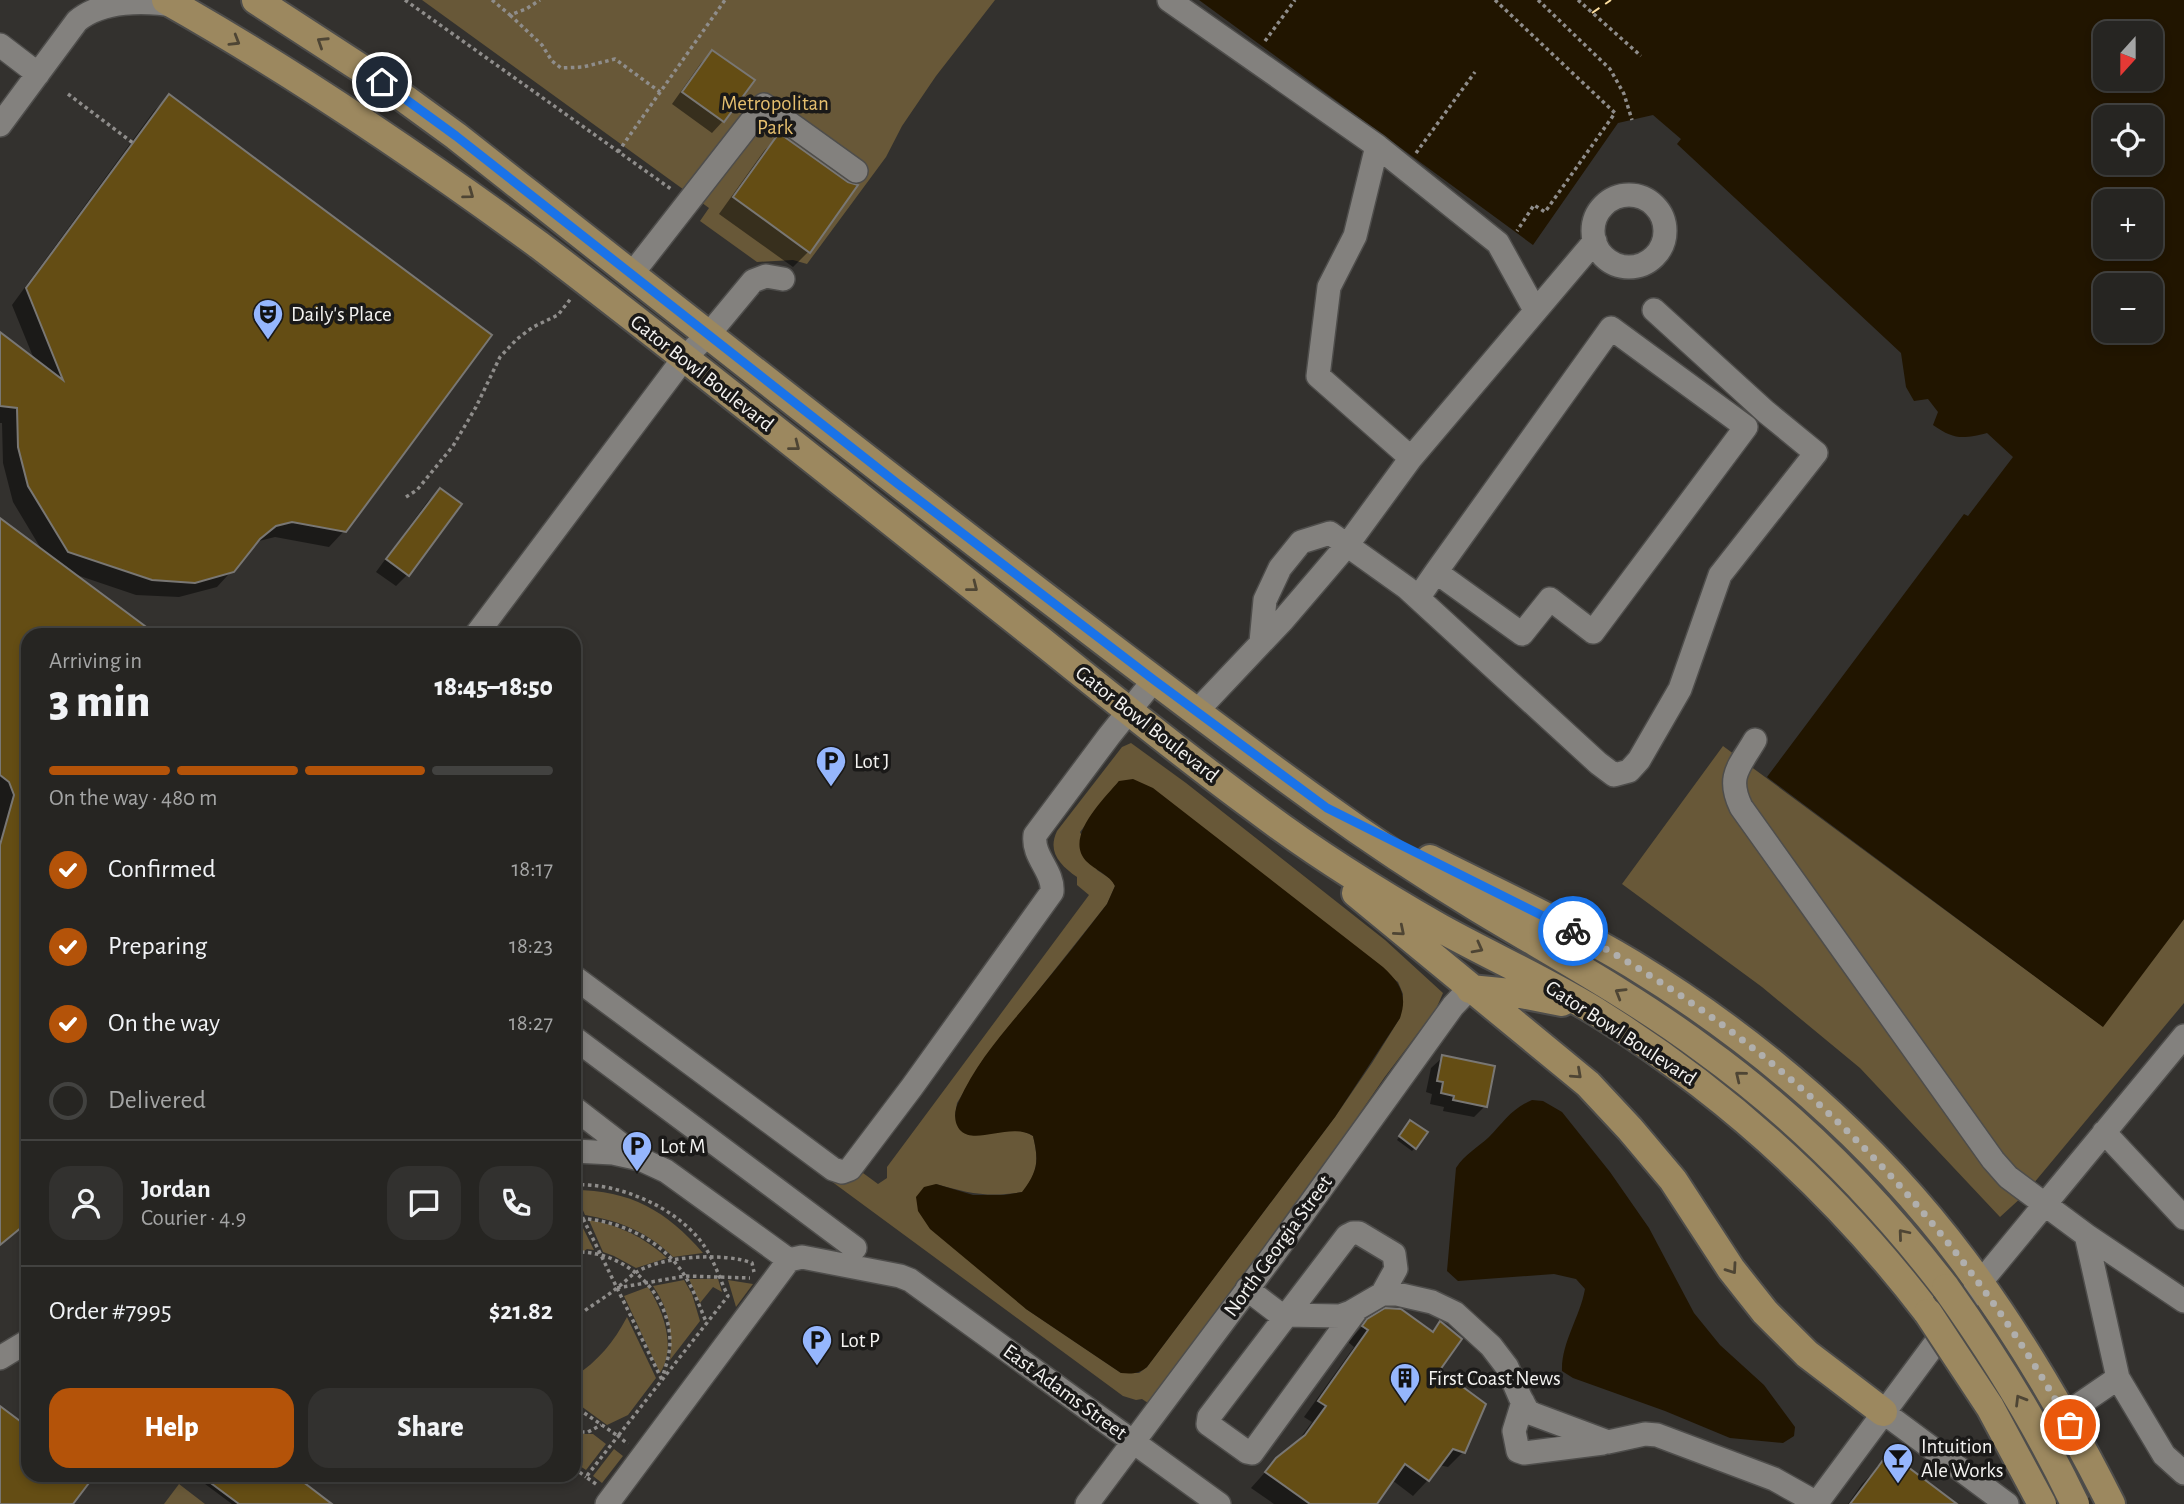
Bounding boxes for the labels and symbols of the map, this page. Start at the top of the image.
north arrow [2093,21,2163,91]
one-way arrow [228,33,241,46]
one-way arrow [317,38,330,51]
pin [352,52,412,112]
park label: Metropolitan Park [721,93,829,138]
one-way arrow [461,186,474,198]
theatre icon: Daily's Place [251,297,285,341]
place label: Daily's Place [291,304,392,325]
street label: Gator Bowl Boulevard [626,311,778,435]
one-way arrow [787,437,799,450]
one-way arrow [965,579,978,591]
street label: Gator Bowl Boulevard [1071,662,1223,786]
parking icon: Lot J [814,744,848,788]
place label: Lot J [854,751,889,772]
courier [1538,896,1608,966]
one-way arrow [1392,923,1405,935]
one-way arrow [1471,940,1484,953]
street label: Gator Bowl Boulevard [1542,976,1700,1090]
one-way arrow [1614,988,1627,1001]
one-way arrow [1569,1066,1582,1079]
one-way arrow [1735,1072,1747,1085]
parking icon: Lot M [620,1129,654,1173]
place label: Lot M [660,1136,706,1157]
street label: North Georgia Street [1220,1171,1336,1320]
one-way arrow [1899,1230,1911,1243]
one-way arrow [1724,1262,1737,1275]
parking icon: Lot P [800,1323,834,1367]
place label: Lot P [840,1330,880,1351]
street label: East Adams Street [999,1340,1131,1444]
building icon: First Coast News [1388,1361,1422,1405]
place label: First Coast News [1428,1368,1561,1389]
one-way arrow [2016,1395,2029,1408]
pin [2040,1395,2100,1455]
place label: Intuition Ale Works [1921,1436,2004,1481]
bar icon: Intuition Ale Works [1881,1441,1915,1485]

